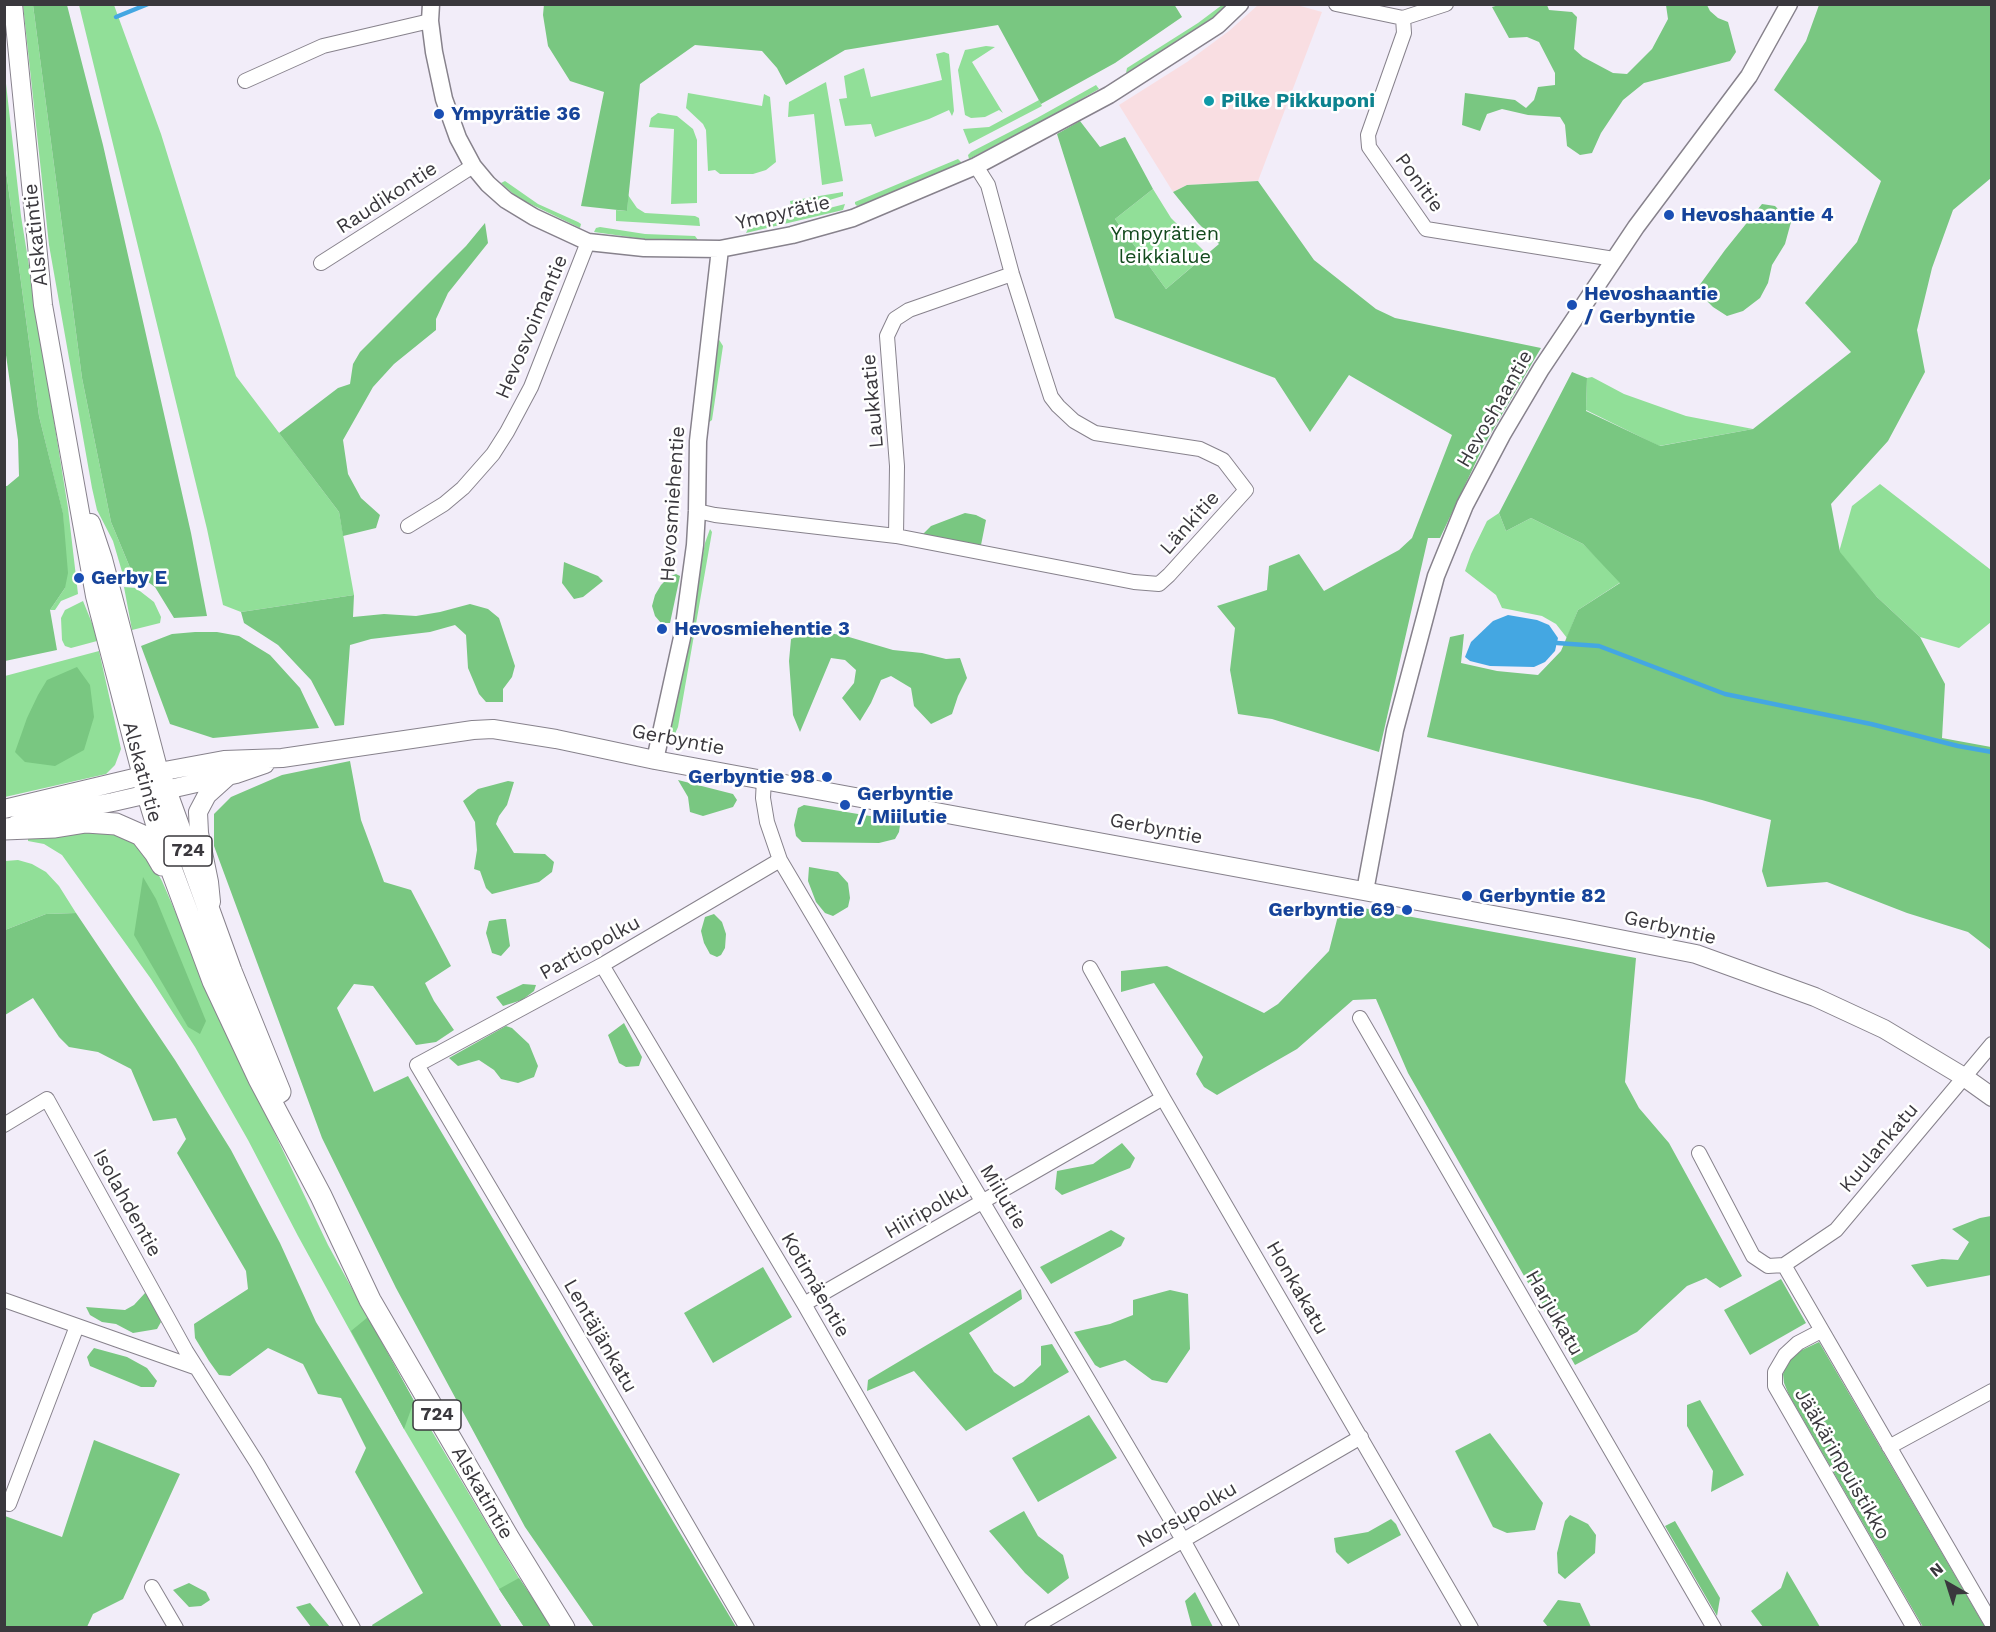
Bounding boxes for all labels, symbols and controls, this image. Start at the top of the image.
place label: Pilke Pikkuponi [1221,89,1375,113]
marker: Pilke Pikkuponi [1202,94,1216,108]
place label: Ympyrätie 36 [451,102,580,126]
marker: Ympyrätie 36 [432,107,446,121]
street label: Ponitie [1390,149,1448,217]
street label: Raudikontie [332,157,442,239]
street label: Alskatintie [19,182,53,288]
street label: Ympyrätie [734,191,832,235]
place label: Hevoshaantie 4 [1681,203,1834,227]
marker: Hevoshaantie 4 [1662,208,1676,222]
park label: Ympyrätien leikkialue [1111,222,1219,269]
street label: Hevosvoimantie [491,251,573,403]
place label: Hevoshaantie / Gerbyntie [1584,282,1718,329]
marker: Hevoshaantie / Gerbyntie [1565,298,1579,312]
street label: Hevoshaantie [1452,346,1538,472]
street label: Laukkatie [857,353,889,449]
street label: Hevosmiehentie [656,425,690,583]
street label: Länkitie [1155,486,1225,560]
place label: Gerby E [91,566,167,590]
marker: Gerby E [72,571,86,585]
place label: Hevosmiehentie 3 [674,617,850,641]
marker: Hevosmiehentie 3 [655,622,669,636]
street label: Alskatintie [117,719,167,825]
street label: Gerbyntie [629,719,727,761]
place label: Gerbyntie 98 [688,765,815,789]
marker: Gerbyntie 98 [820,770,834,784]
place label: Gerbyntie / Miilutie [857,782,953,829]
marker: Gerbyntie / Miilutie [838,798,852,812]
street label: Gerbyntie [1107,808,1205,850]
road number: 724 [164,836,212,866]
place label: Gerbyntie 82 [1479,884,1606,908]
marker: Gerbyntie 82 [1460,889,1474,903]
place label: Gerbyntie 69 [1268,898,1395,922]
marker: Gerbyntie 69 [1400,903,1414,917]
street label: Gerbyntie [1621,906,1719,950]
street label: Partiopolku [536,911,644,985]
street label: Kuulankatu [1834,1098,1924,1198]
street label: Isolahdentie [87,1145,167,1261]
street label: Miilutie [974,1160,1032,1234]
street label: Hiiripolku [881,1177,973,1245]
street label: Kotimäentie [775,1228,855,1342]
street label: Honkakatu [1261,1237,1333,1339]
street label: Harjukatu [1520,1266,1588,1360]
street label: Lentäjänkatu [558,1275,642,1397]
street label: Jääkärinpuistikko [1789,1384,1895,1544]
road number: 724 [413,1400,461,1430]
street label: Alskatintie [446,1442,518,1544]
street label: Norsupolku [1133,1477,1241,1553]
north arrow [1918,1554,1978,1614]
text: N [1926,1559,1947,1581]

